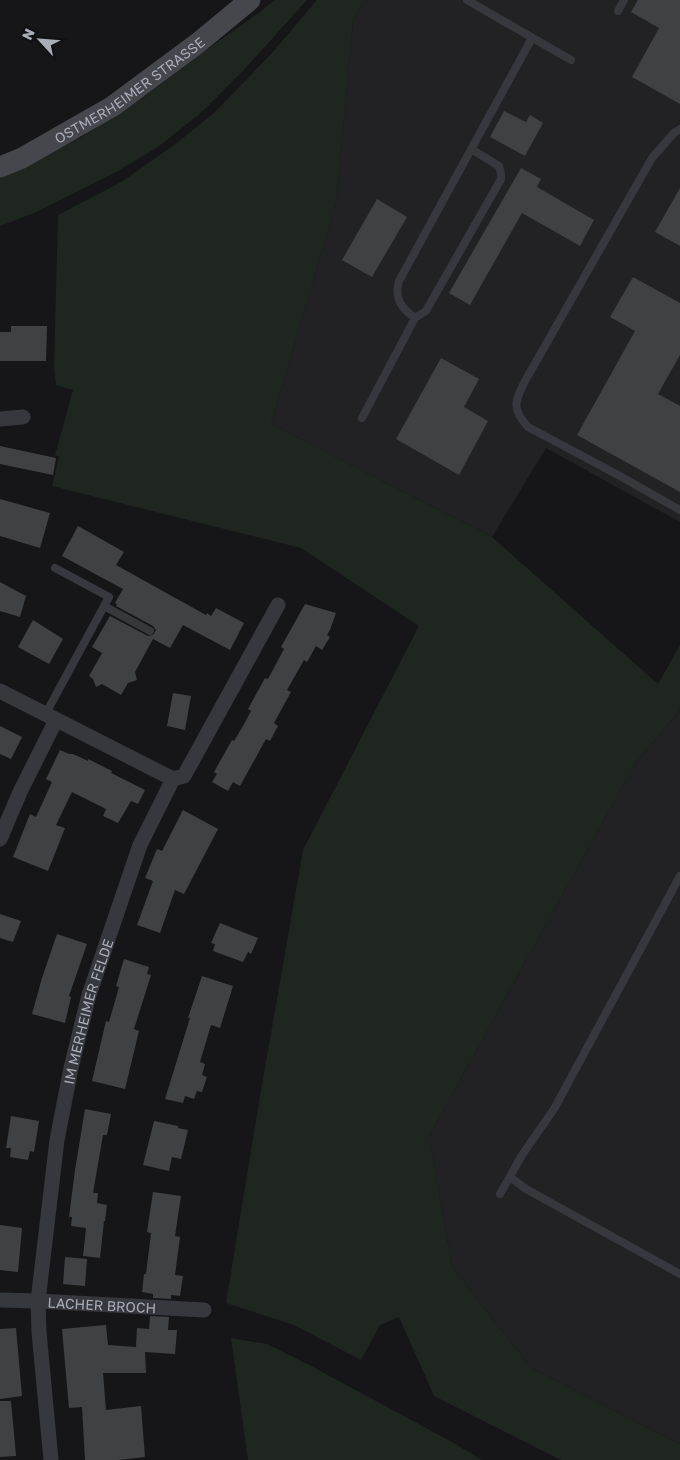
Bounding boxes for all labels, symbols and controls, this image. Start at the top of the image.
north arrow [15,15,65,65]
text: N [18,26,38,43]
street label: OSTMERHEIMER STRASSE [51,33,208,146]
street label: IM MERHEIMER FELDE [60,936,116,1086]
street label: LACHER BROCH [47,1293,157,1316]

